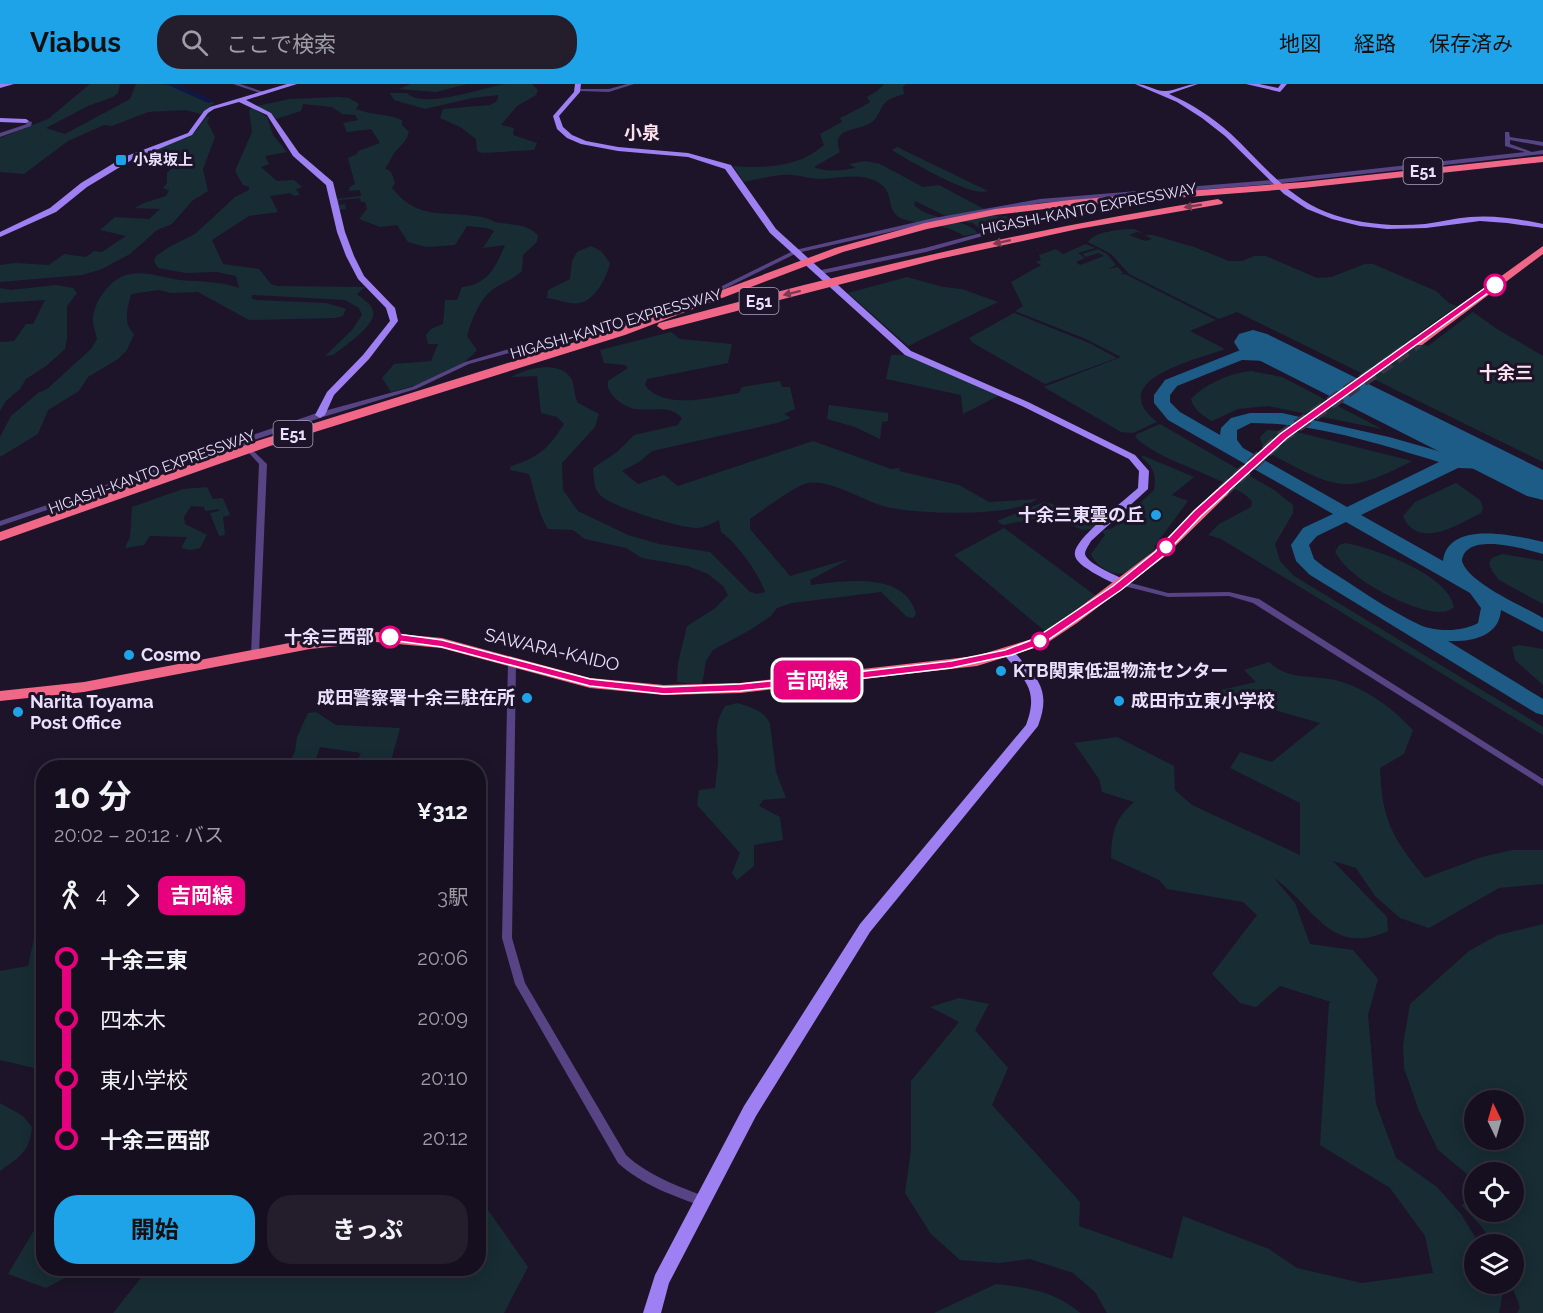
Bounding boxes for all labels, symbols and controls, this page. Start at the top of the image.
search box [157,15,577,69]
text: Viabus [30,26,121,59]
icon: search [178,26,211,59]
text: ここで検索 [226,31,336,57]
text: 地図 [1279,31,1321,56]
text: 経路 [1354,31,1396,56]
text: 保存済み [1429,31,1513,56]
district label: 小泉 [624,122,660,143]
place label: 小泉坂上 [133,151,193,169]
marker: 小泉坂上 [114,153,128,167]
road number: E51 [1404,158,1442,184]
street label: HIGASHI-KANTO EXPRESSWAY [980,179,1199,239]
one-way arrow [1184,201,1203,210]
one-way arrow [992,238,1011,247]
unlabelled marker [1484,274,1506,296]
street label: HIGASHI-KANTO EXPRESSWAY [508,285,724,363]
road number: E51 [740,288,778,314]
one-way arrow [782,288,801,298]
district label: 十余三 [1479,362,1533,383]
road number: E51 [274,421,312,447]
street label: HIGASHI-KANTO EXPRESSWAY [46,426,258,518]
place label: 十余三東雲の丘 [1018,504,1144,525]
marker: 十余三東雲の丘 [1149,508,1163,522]
unlabelled marker [1157,538,1175,556]
street label: SAWARA-KAIDO [483,624,622,675]
place label: 十余三西部 [284,626,374,647]
marker: 十余三西部 [379,626,401,648]
unlabelled marker [1031,632,1049,650]
place label: Cosmo [141,644,201,665]
marker: Cosmo [122,648,136,662]
line badge: 吉岡線 [782,660,852,700]
place label: KTB関東低温物流センター [1013,660,1228,681]
marker: KTB関東低温物流センター [994,664,1008,678]
text: 吉岡線 [786,668,849,693]
place label: 成田警察署十余三駐在所 [317,687,515,708]
place label: 成田市立東小学校 [1131,690,1275,711]
place label: Narita Toyama Post Office [30,691,154,733]
marker: 成田警察署十余三駐在所 [520,691,534,705]
marker: 成田市立東小学校 [1112,694,1126,708]
marker: Narita Toyama Post Office [11,705,25,719]
text: 10 分 [54,777,131,816]
text: ¥312 [417,798,468,824]
text: 20:02 – 20:12 · バス [54,823,224,847]
icon: walk [54,879,87,912]
icon: forward [116,879,149,912]
text: 4 [96,883,107,907]
text: 吉岡線 [170,883,233,908]
text: 3駅 [437,885,468,909]
text: 20:06 [417,946,468,970]
text: 十余三東 [100,947,188,973]
text: 20:09 [418,1006,468,1030]
text: 四本木 [100,1007,166,1033]
text: 20:10 [421,1066,468,1090]
text: 東小学校 [100,1067,188,1093]
north arrow [1464,1090,1524,1150]
map controls [1464,1090,1524,1294]
text: 20:12 [423,1126,468,1150]
text: 十余三西部 [100,1127,210,1153]
button: locate [1464,1162,1524,1222]
button: 開始 [54,1195,255,1264]
button: きっぷ [267,1195,468,1264]
button: layers [1464,1234,1524,1294]

